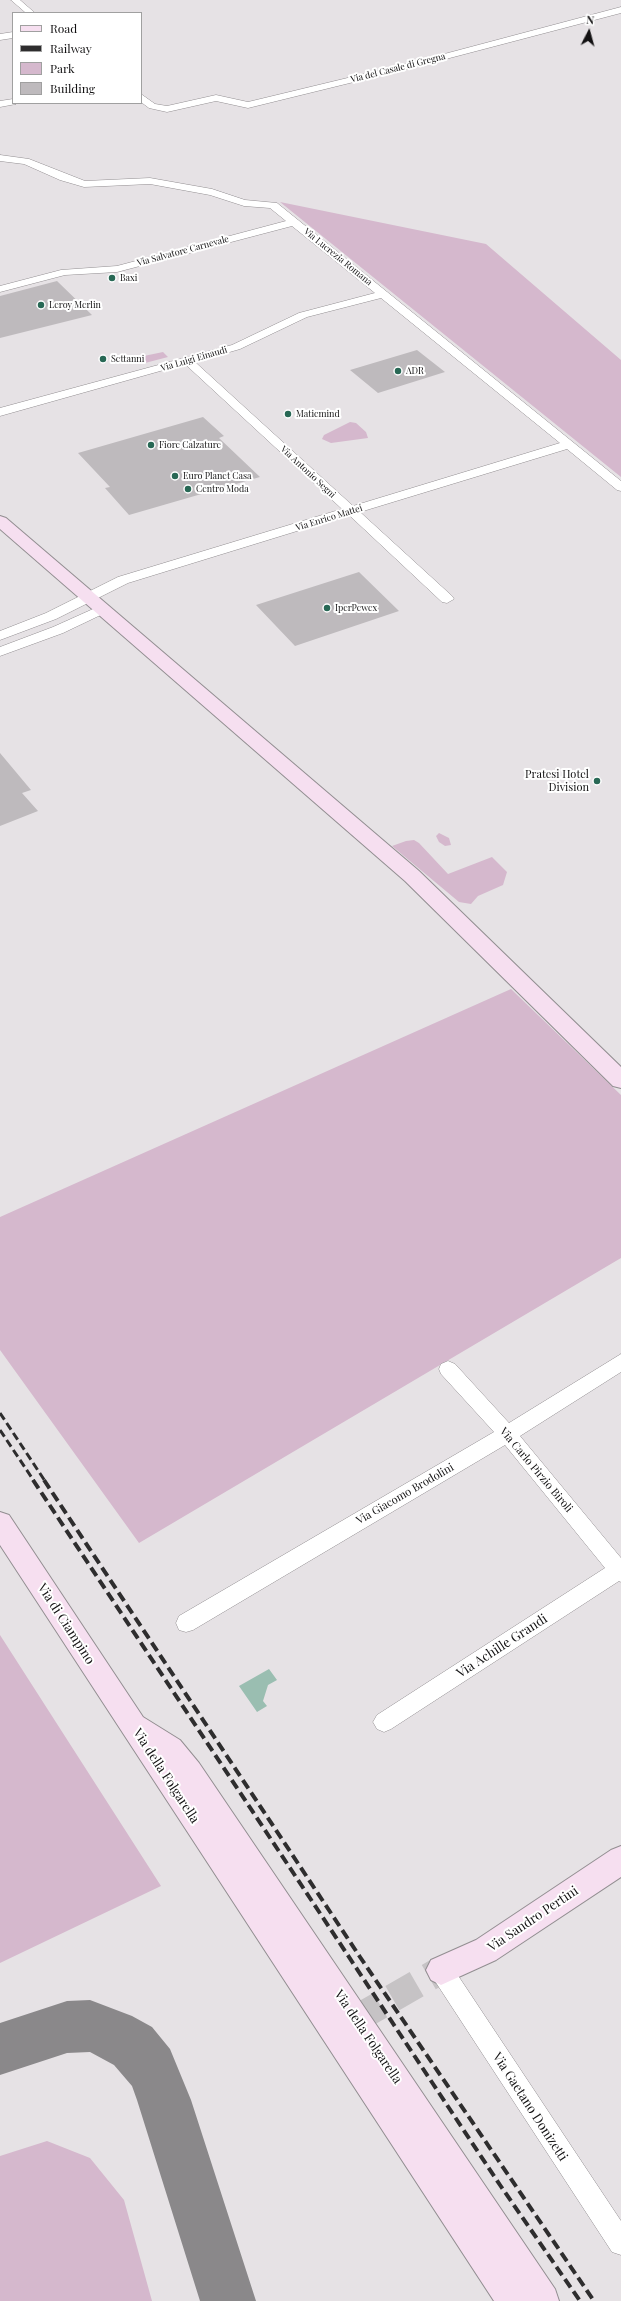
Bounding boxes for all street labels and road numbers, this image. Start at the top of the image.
street label: Via del Casale di Gregna [350,51,446,85]
street label: Via Lucrezia Romana [302,226,374,288]
street label: Via Salvatore Carnevale [136,234,230,268]
street label: Via Luigi Einaudi [160,344,228,374]
street label: Via Antonio Segni [278,444,338,500]
street label: Via Enrico Mattei [294,503,364,533]
street label: Via Carlo Pirzio Biroli [497,1425,575,1515]
street label: Via Giacomo Brodolini [354,1461,456,1527]
street label: Via di Ciampino [34,1581,98,1667]
street label: Via Achille Grandi [454,1611,550,1681]
street label: Via della Folgarella [130,1726,202,1826]
street label: Via Sandro Pertini [485,1883,581,1955]
street label: Via della Folgarella [331,1987,405,2087]
street label: Via Gaetano Donizetti [489,2050,571,2164]

